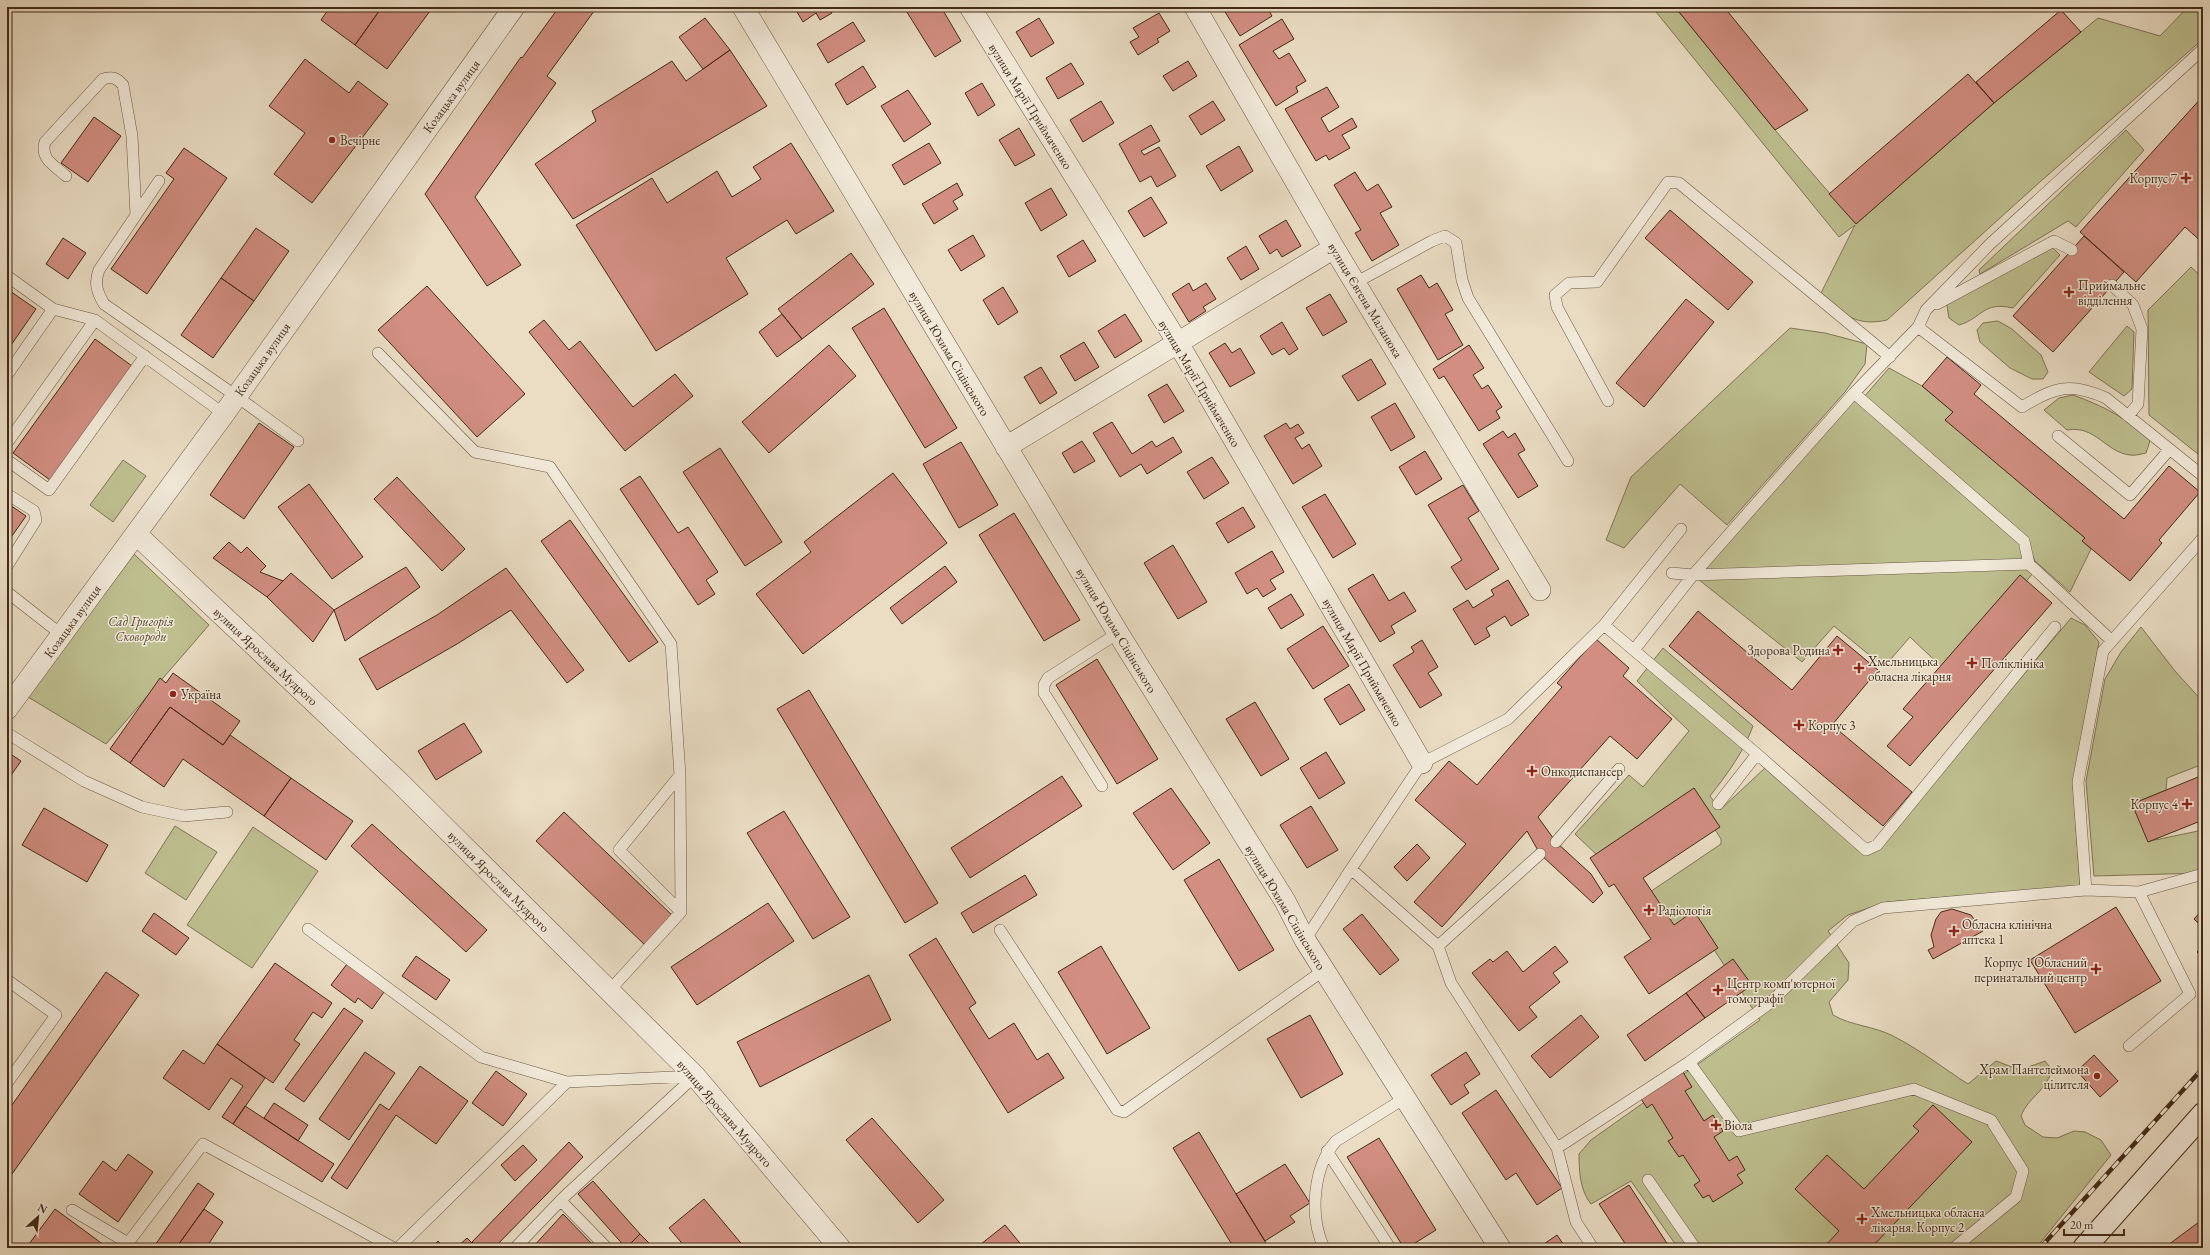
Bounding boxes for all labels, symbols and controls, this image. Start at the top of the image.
street label: вулиця Марії Приймаченко [985,40,1076,173]
street label: Козацька вулиця [419,56,484,136]
place label: Вечірнє [340,132,381,149]
marker: Вечірнє [327,135,337,145]
place label: Корпус 7 [2129,170,2178,187]
marker: Корпус 7 [2180,172,2192,184]
street label: вулиця Євгена Маланюка [1324,239,1407,362]
place label: Приймальне відділення [2078,277,2146,309]
marker: Приймальне відділення [2063,286,2075,298]
street label: вулиця Юхима Сіцінського [905,287,994,419]
street label: вулиця Марії Приймаченко [1155,316,1244,450]
street label: Козацька вулиця [231,319,294,400]
street label: вулиця Юхима Сіцінського [1072,564,1161,696]
street label: Козацька вулиця [40,581,105,661]
street label: вулиця Марії Приймаченко [1319,595,1406,730]
street label: вулиця Ярослава Мудрого [210,603,322,709]
park label: Сад Григорія Сковороди [108,613,174,645]
place label: Здорова Родина [1747,642,1831,659]
marker: Здорова Родина [1833,645,1843,655]
place label: Хмельницька обласна лікарня [1867,653,1952,685]
place label: Поліклініка [1981,655,2045,672]
marker: Поліклініка [1966,657,1978,669]
marker: Хмельницька обласна лікарня [1853,662,1865,674]
place label: Україна [180,686,222,703]
marker: Україна [168,689,178,699]
place label: Корпус 3 [1808,717,1856,734]
marker: Корпус 3 [1793,719,1805,731]
place label: Онкодиспансер [1541,763,1623,780]
marker: Онкодиспансер [1526,765,1538,777]
place label: Корпус 4 [2130,796,2179,813]
marker: Корпус 4 [2181,798,2193,810]
street label: вулиця Ярослава Мудрого [444,827,553,936]
street label: вулиця Юхима Сіцінського [1241,841,1330,973]
place label: Радіологія [1658,902,1711,919]
marker: Радіологія [1643,904,1655,916]
place label: Обласна клінічна аптека 1 [1962,916,2053,948]
marker: Обласна клінічна аптека 1 [1949,926,1959,936]
place label: Корпус 1 Обласний перинатальний центр [1974,954,2087,986]
marker: Корпус 1 Обласний перинатальний центр [2090,963,2102,975]
place label: Центр комп'ютерної томографії [1727,975,1836,1007]
marker: Центр комп'ютерної томографії [1712,984,1724,996]
street label: вулиця Ярослава Мудрого [673,1056,776,1171]
place label: Храм Пантелеймона цілителя [1979,1061,2090,1093]
marker: Храм Пантелеймона цілителя [2092,1071,2102,1081]
place label: Віола [1724,1117,1753,1134]
marker: Віола [1711,1120,1721,1130]
north arrow [18,1197,58,1237]
text: N [35,1200,50,1216]
place label: Хмельницька обласна лікарня. Корпус 2 [1870,1204,1985,1236]
scale bar [2064,1211,2124,1237]
marker: Хмельницька обласна лікарня. Корпус 2 [1856,1213,1868,1225]
text: 20 m [2070,1217,2094,1233]

